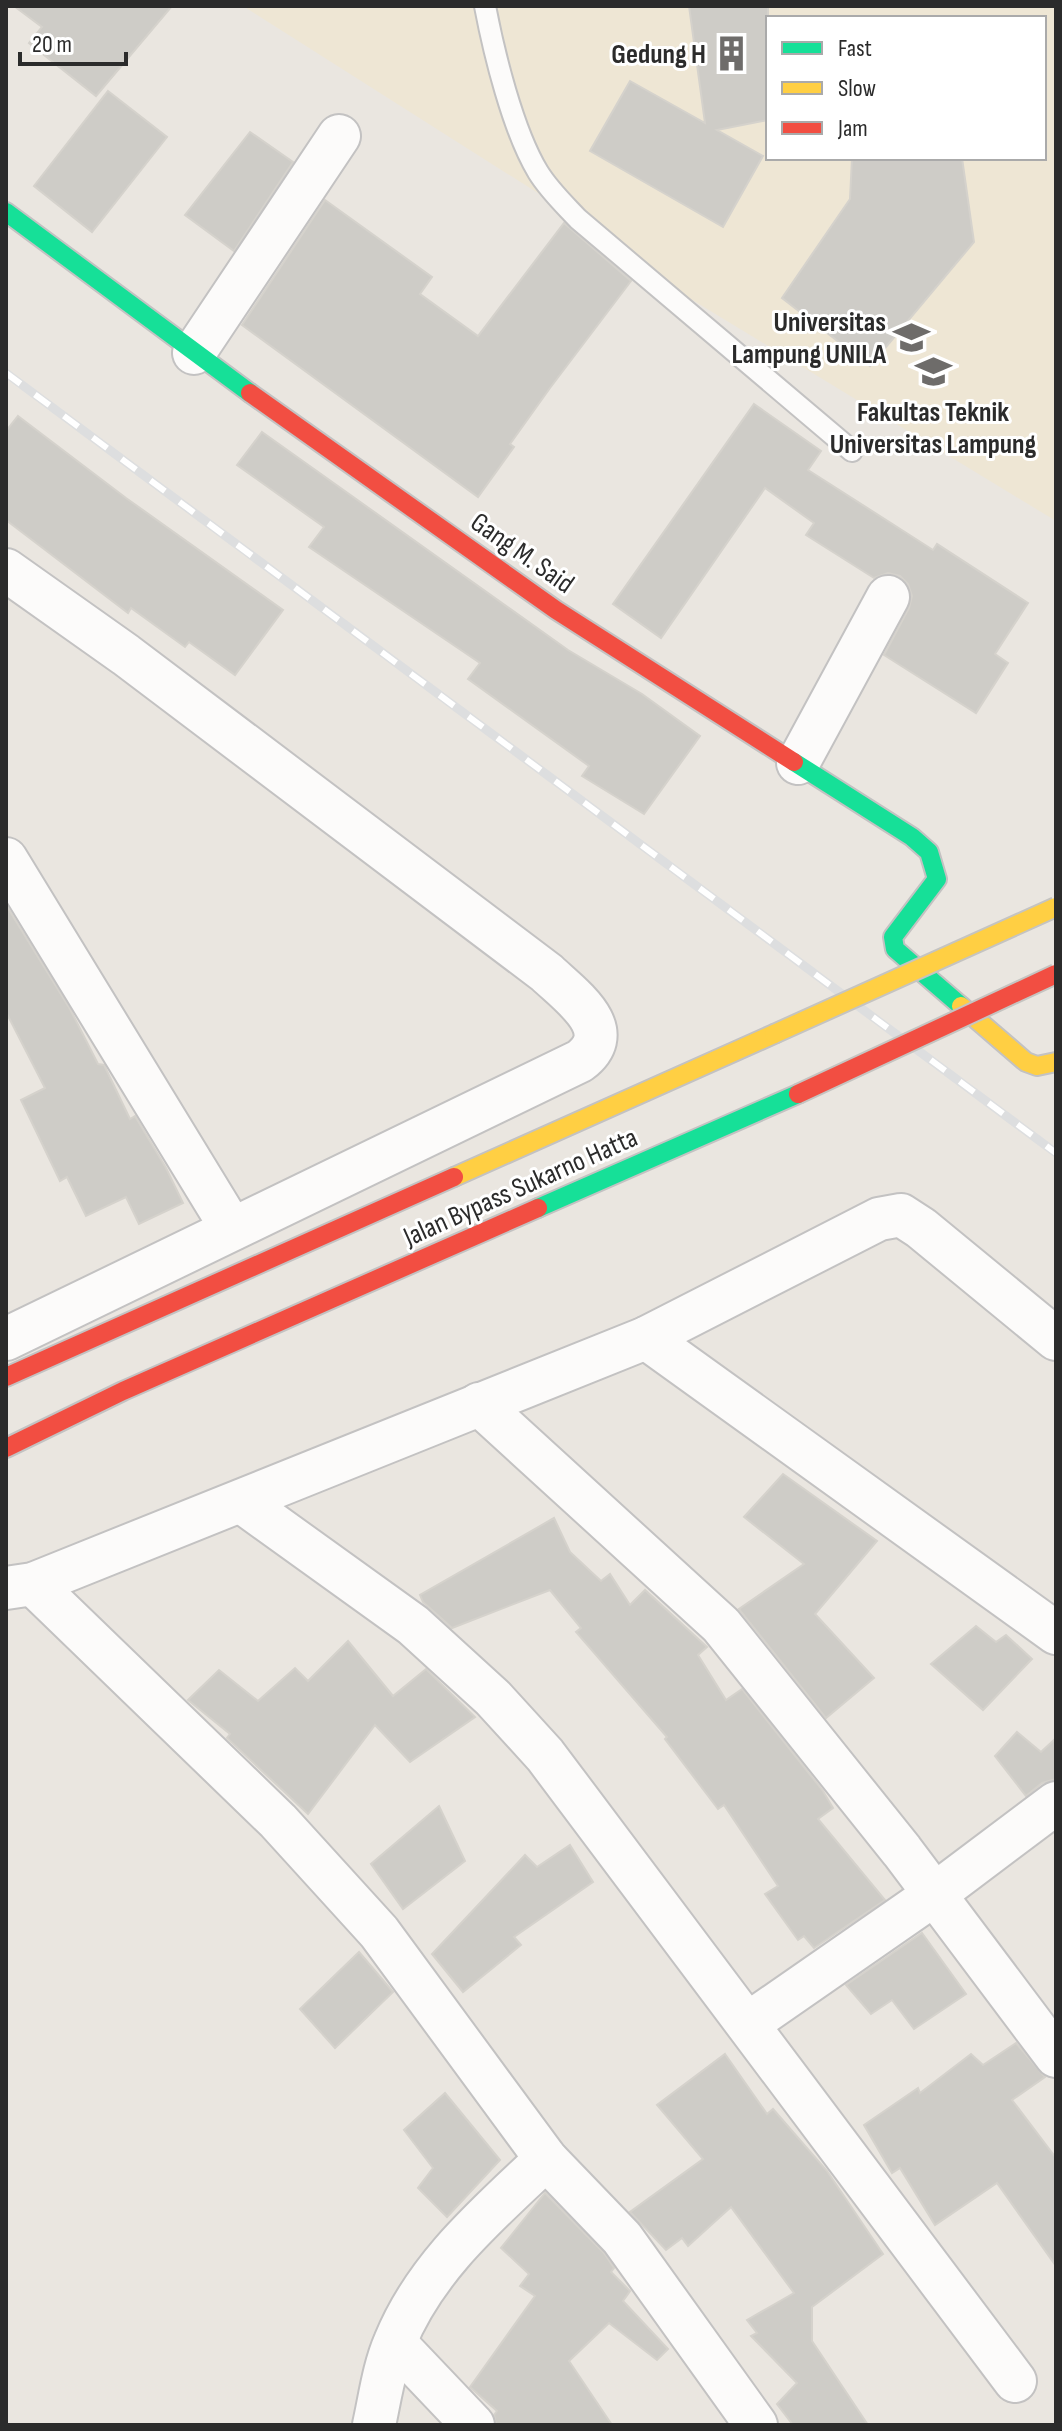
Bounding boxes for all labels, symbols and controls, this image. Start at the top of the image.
scale bar [20,16,126,66]
legend [766,16,1046,160]
text: 20 m [32,30,72,59]
building icon: Gedung H [713,34,751,72]
text: Fast [838,34,872,63]
place label: Gedung H [611,38,706,71]
text: Slow [838,74,876,103]
text: Jam [837,114,868,143]
place label: Universitas Lampung UNILA [731,306,887,371]
school or university icon: Universitas Lampung UNILA [893,318,931,356]
school or university icon: Fakultas Teknik Universitas Lampung [914,352,952,390]
place label: Fakultas Teknik Universitas Lampung [830,396,1037,461]
street label: Gang M. Said [464,506,580,601]
street label: Jalan Bypass Sukarno Hatta [398,1121,643,1254]

